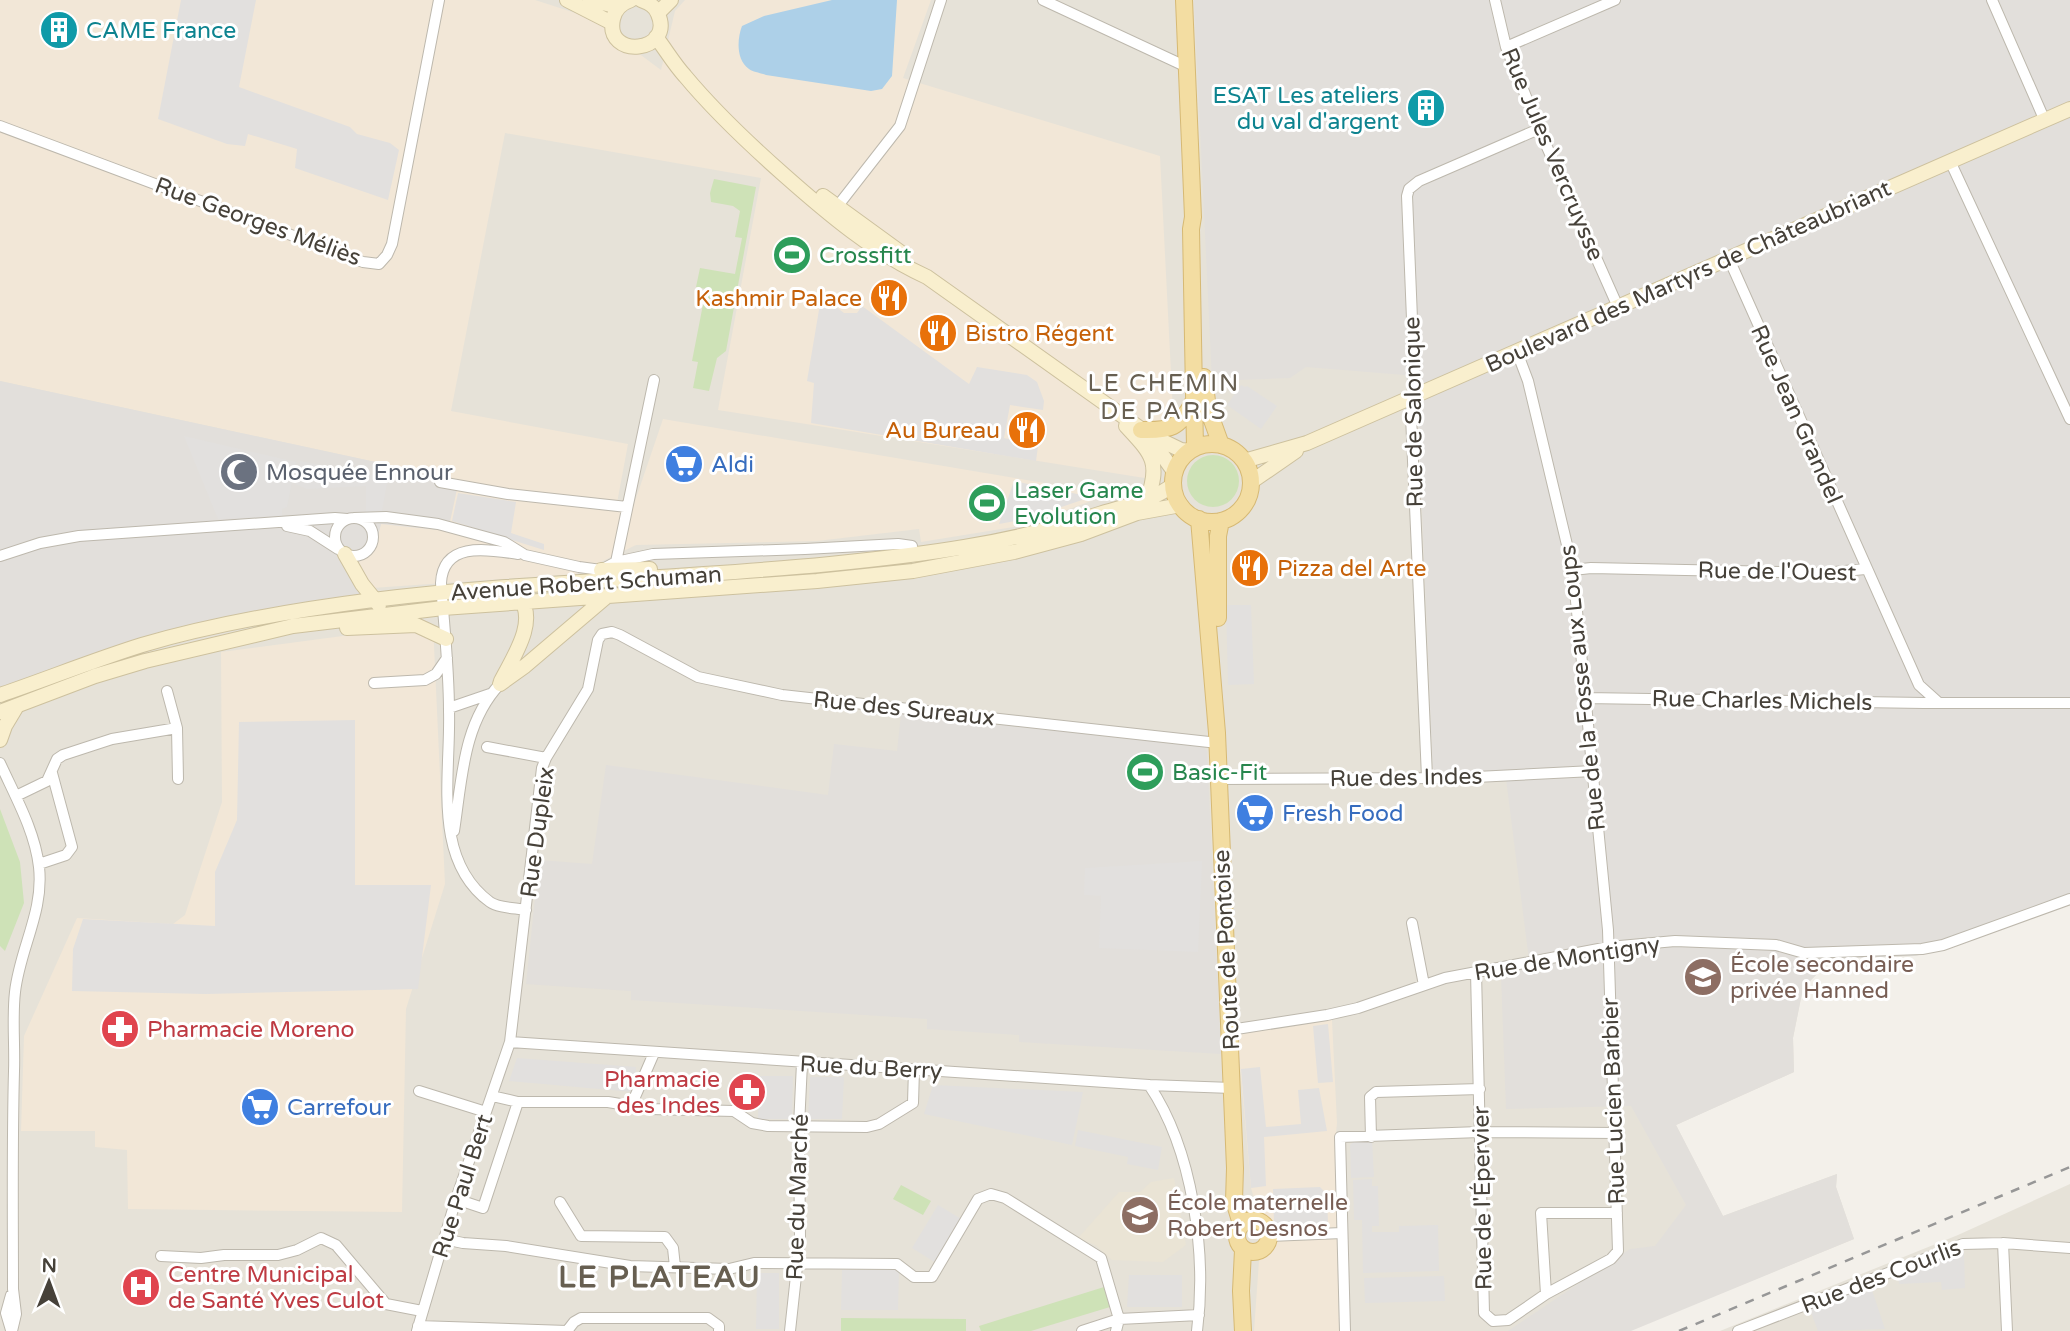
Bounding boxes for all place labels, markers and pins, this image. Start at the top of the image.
building icon: CAME France [38,9,80,51]
place label: CAME France [86,17,236,45]
place label: ESAT Les ateliers du val d'argent [1213,82,1399,136]
building icon: ESAT Les ateliers du val d'argent [1405,87,1447,129]
sports icon: Crossfitt [771,234,813,276]
place label: Crossfitt [819,242,912,270]
restaurant icon: Kashmir Palace [868,277,910,319]
place label: Kashmir Palace [695,285,862,313]
restaurant icon: Bistro Régent [917,312,959,354]
place label: Bistro Régent [965,320,1114,348]
restaurant icon: Au Bureau [1006,409,1048,451]
place label: Au Bureau [885,417,1000,445]
supermarket icon: Aldi [663,443,705,485]
mosque icon: Mosquée Ennour [218,451,260,493]
place label: Aldi [711,451,754,479]
place label: Mosquée Ennour [266,459,453,487]
place label: Laser Game Evolution [1014,477,1144,531]
sports icon: Laser Game Evolution [966,482,1008,524]
restaurant icon: Pizza del Arte [1229,547,1271,589]
place label: Pizza del Arte [1277,555,1427,583]
sports icon: Basic-Fit [1124,751,1166,793]
place label: Basic-Fit [1172,759,1267,787]
supermarket icon: Fresh Food [1234,792,1276,834]
place label: Fresh Food [1282,800,1403,828]
place label: École secondaire privée Hanned [1730,951,1914,1005]
school or university icon: École secondaire privée Hanned [1682,956,1724,998]
pharmacy icon: Pharmacie Moreno [99,1008,141,1050]
place label: Pharmacie Moreno [147,1016,354,1044]
place label: Pharmacie des Indes [604,1066,720,1120]
pharmacy icon: Pharmacie des Indes [726,1071,768,1113]
supermarket icon: Carrefour [239,1086,281,1128]
place label: Carrefour [287,1094,391,1122]
place label: École maternelle Robert Desnos [1167,1189,1348,1243]
school or university icon: École maternelle Robert Desnos [1119,1194,1161,1236]
place label: Centre Municipal de Santé Yves Culot [168,1261,384,1315]
hospital icon: Centre Municipal de Santé Yves Culot [120,1266,162,1308]

